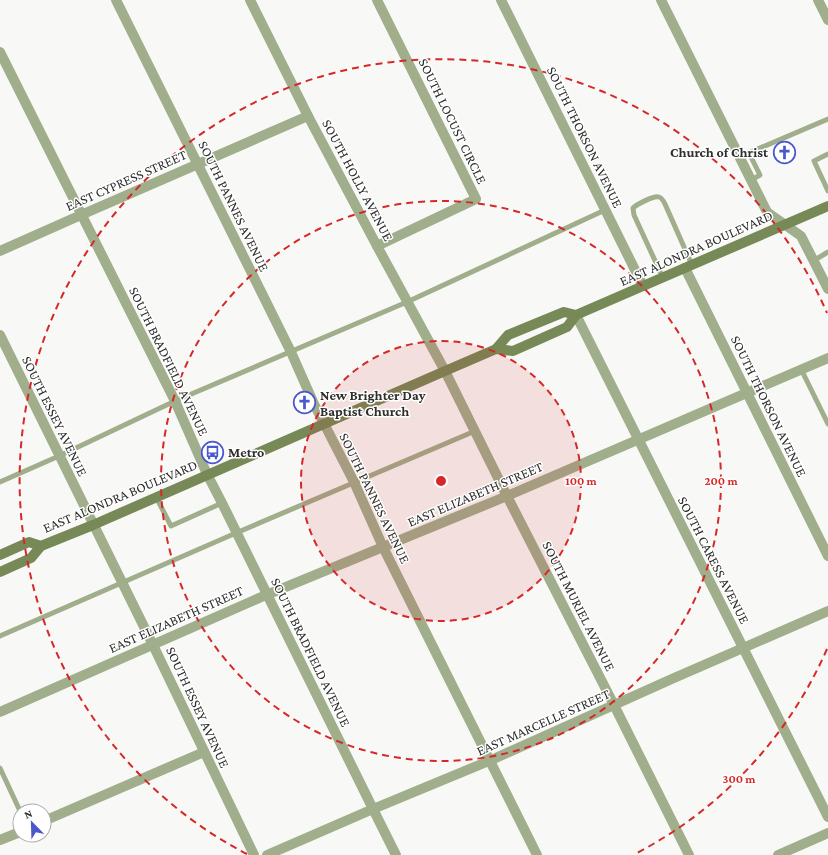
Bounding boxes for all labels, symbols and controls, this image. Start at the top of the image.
street label: SOUTH LOCUST CIRCLE [416,56,491,187]
street label: SOUTH THORSON AVENUE [544,64,626,211]
street label: SOUTH HOLLY AVENUE [319,116,397,244]
street label: SOUTH PANNES AVENUE [195,138,273,274]
church icon: Church of Christ [771,139,797,165]
place label: Church of Christ [670,144,769,160]
street label: EAST CYPRESS STREET [63,146,189,214]
street label: EAST ALONDRA BOULEVARD [617,207,775,289]
street label: SOUTH BRADFIELD AVENUE [126,284,212,438]
street label: SOUTH THORSON AVENUE [728,333,810,480]
street label: SOUTH ESSEY AVENUE [19,353,91,479]
place label: New Brighter Day Baptist Church [320,387,426,419]
church icon: New Brighter Day Baptist Church [291,390,317,416]
street label: SOUTH PANNES AVENUE [336,430,414,566]
bus stop icon: Metro [200,439,226,465]
place label: Metro [228,444,264,460]
street label: EAST ALONDRA BOULEVARD [41,456,199,536]
street label: EAST ELIZABETH STREET [405,458,546,530]
centre of rings [434,474,448,488]
text: 100 m [565,474,598,488]
text: 200 m [704,474,738,488]
street label: SOUTH CARESS AVENUE [675,494,753,627]
street label: SOUTH MURIEL AVENUE [539,538,619,674]
street label: SOUTH BRADFIELD AVENUE [268,575,354,729]
street label: EAST ELIZABETH STREET [106,582,246,656]
street label: SOUTH ESSEY AVENUE [163,644,233,770]
street label: EAST MARCELLE STREET [474,685,612,759]
text: 300 m [723,772,756,786]
north arrow [12,803,52,843]
text: N [22,807,34,821]

